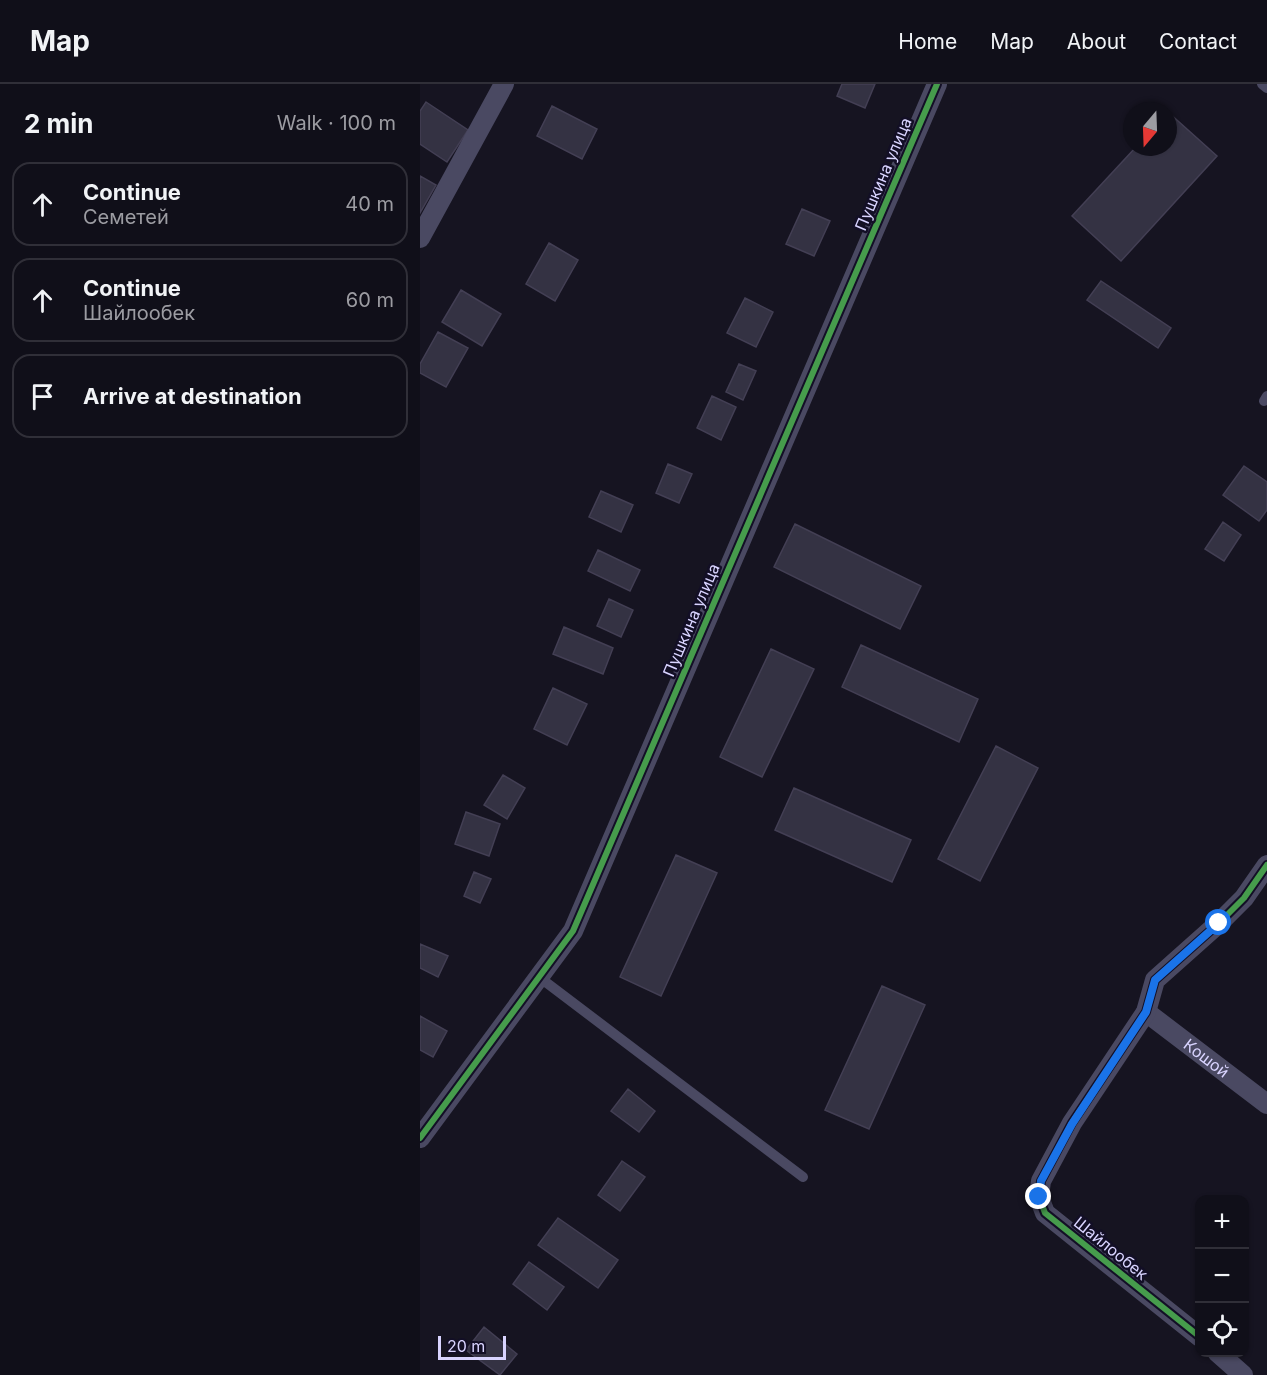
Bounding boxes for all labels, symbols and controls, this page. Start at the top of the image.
text: Map [30,24,90,58]
text: Home [898,29,957,54]
text: Map [990,29,1034,54]
text: About [1067,29,1126,54]
text: Contact [1159,29,1237,54]
north arrow [1123,102,1177,156]
text: 2 min [24,108,94,139]
text: Walk · 100 m [277,111,396,135]
street label: Пушкина улица [850,115,916,233]
text: Continue [83,179,181,205]
icon: ahead [26,188,59,221]
text: 40 m [345,192,394,216]
text: Семетей [83,205,169,229]
text: Continue [83,275,181,301]
icon: ahead [26,284,59,317]
text: 60 m [346,288,394,312]
text: Шайлообек [83,301,195,325]
icon: arrive [26,380,59,413]
text: Arrive at destination [83,383,302,409]
street label: Пушкина улица [658,561,724,679]
route start [1205,909,1231,935]
street label: Кошой [1180,1034,1233,1082]
route end [1025,1183,1051,1209]
map controls [1195,1195,1249,1357]
button: + [1195,1195,1249,1249]
street label: Шайлообек [1070,1212,1152,1284]
button: − [1195,1249,1249,1303]
button: locate [1195,1303,1249,1357]
scale bar [438,1333,506,1360]
text: 20 m [447,1336,485,1356]

